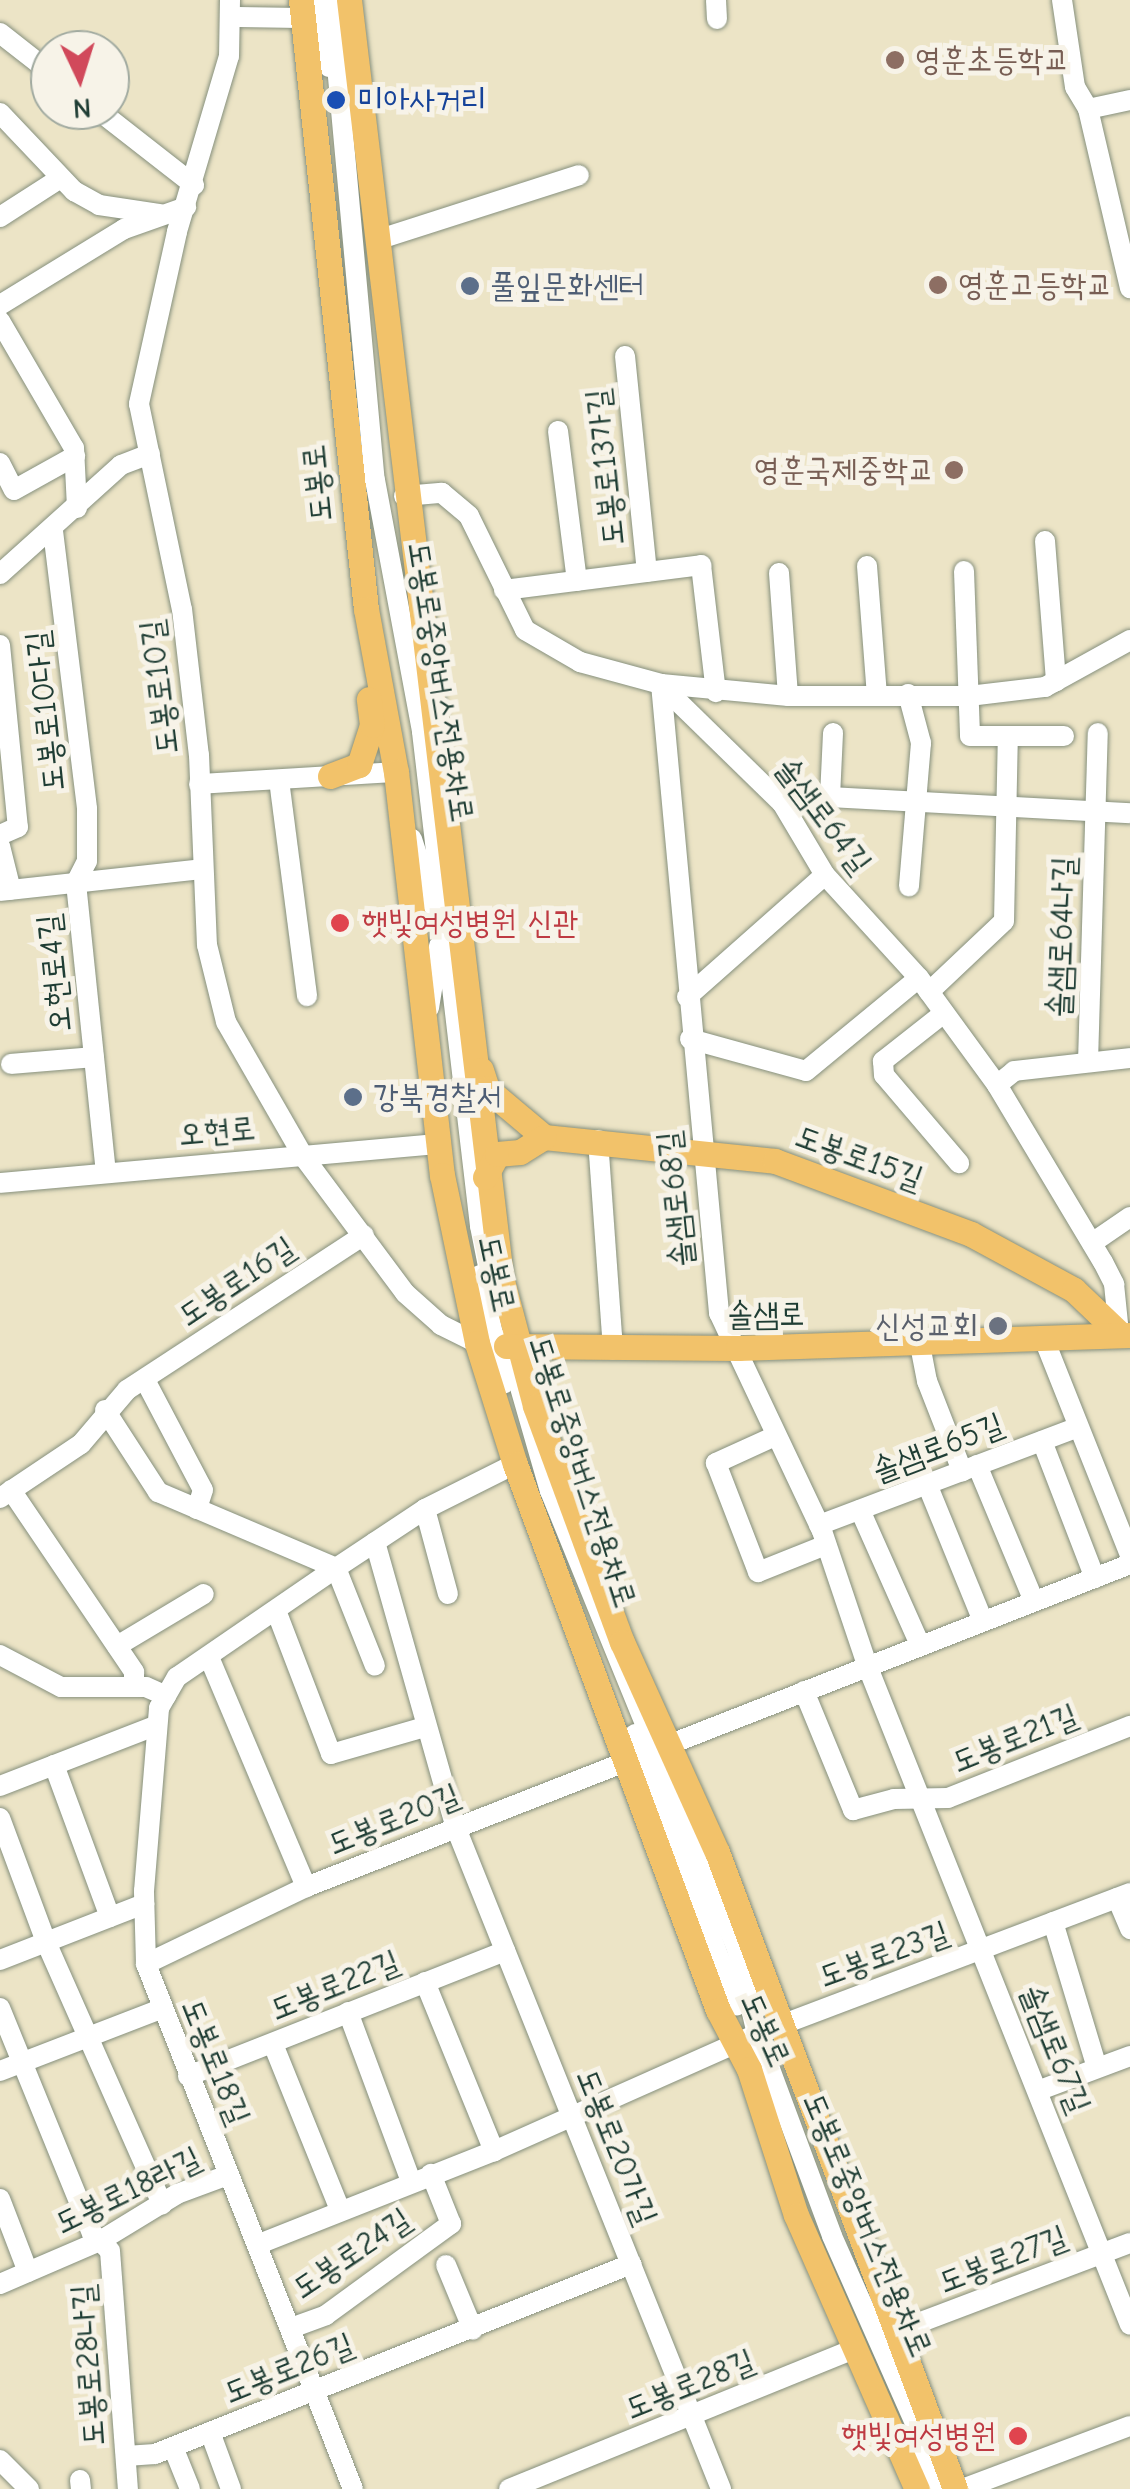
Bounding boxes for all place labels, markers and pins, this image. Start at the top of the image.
place label: 영훈초등학교 [915,41,1070,79]
marker: 영훈초등학교 [884,49,906,71]
place label: 미아사거리 [358,81,487,119]
marker: 미아사거리 [323,87,349,113]
place label: 영훈고등학교 [958,266,1112,304]
place label: 풀잎문화센터 [490,267,644,305]
marker: 영훈고등학교 [927,274,949,296]
marker: 풀잎문화센터 [459,275,481,297]
place label: 영훈국제중학교 [754,451,934,489]
marker: 영훈국제중학교 [943,459,965,481]
place label: 햇빛여성병원 신관 [362,904,579,942]
marker: 햇빛여성병원 신관 [327,910,353,936]
place label: 강북경찰서 [373,1078,502,1116]
marker: 강북경찰서 [342,1086,364,1108]
place label: 신성교회 [875,1307,978,1345]
marker: 신성교회 [987,1315,1009,1337]
place label: 햇빛여성병원 [841,2417,996,2455]
marker: 햇빛여성병원 [1005,2423,1031,2449]

